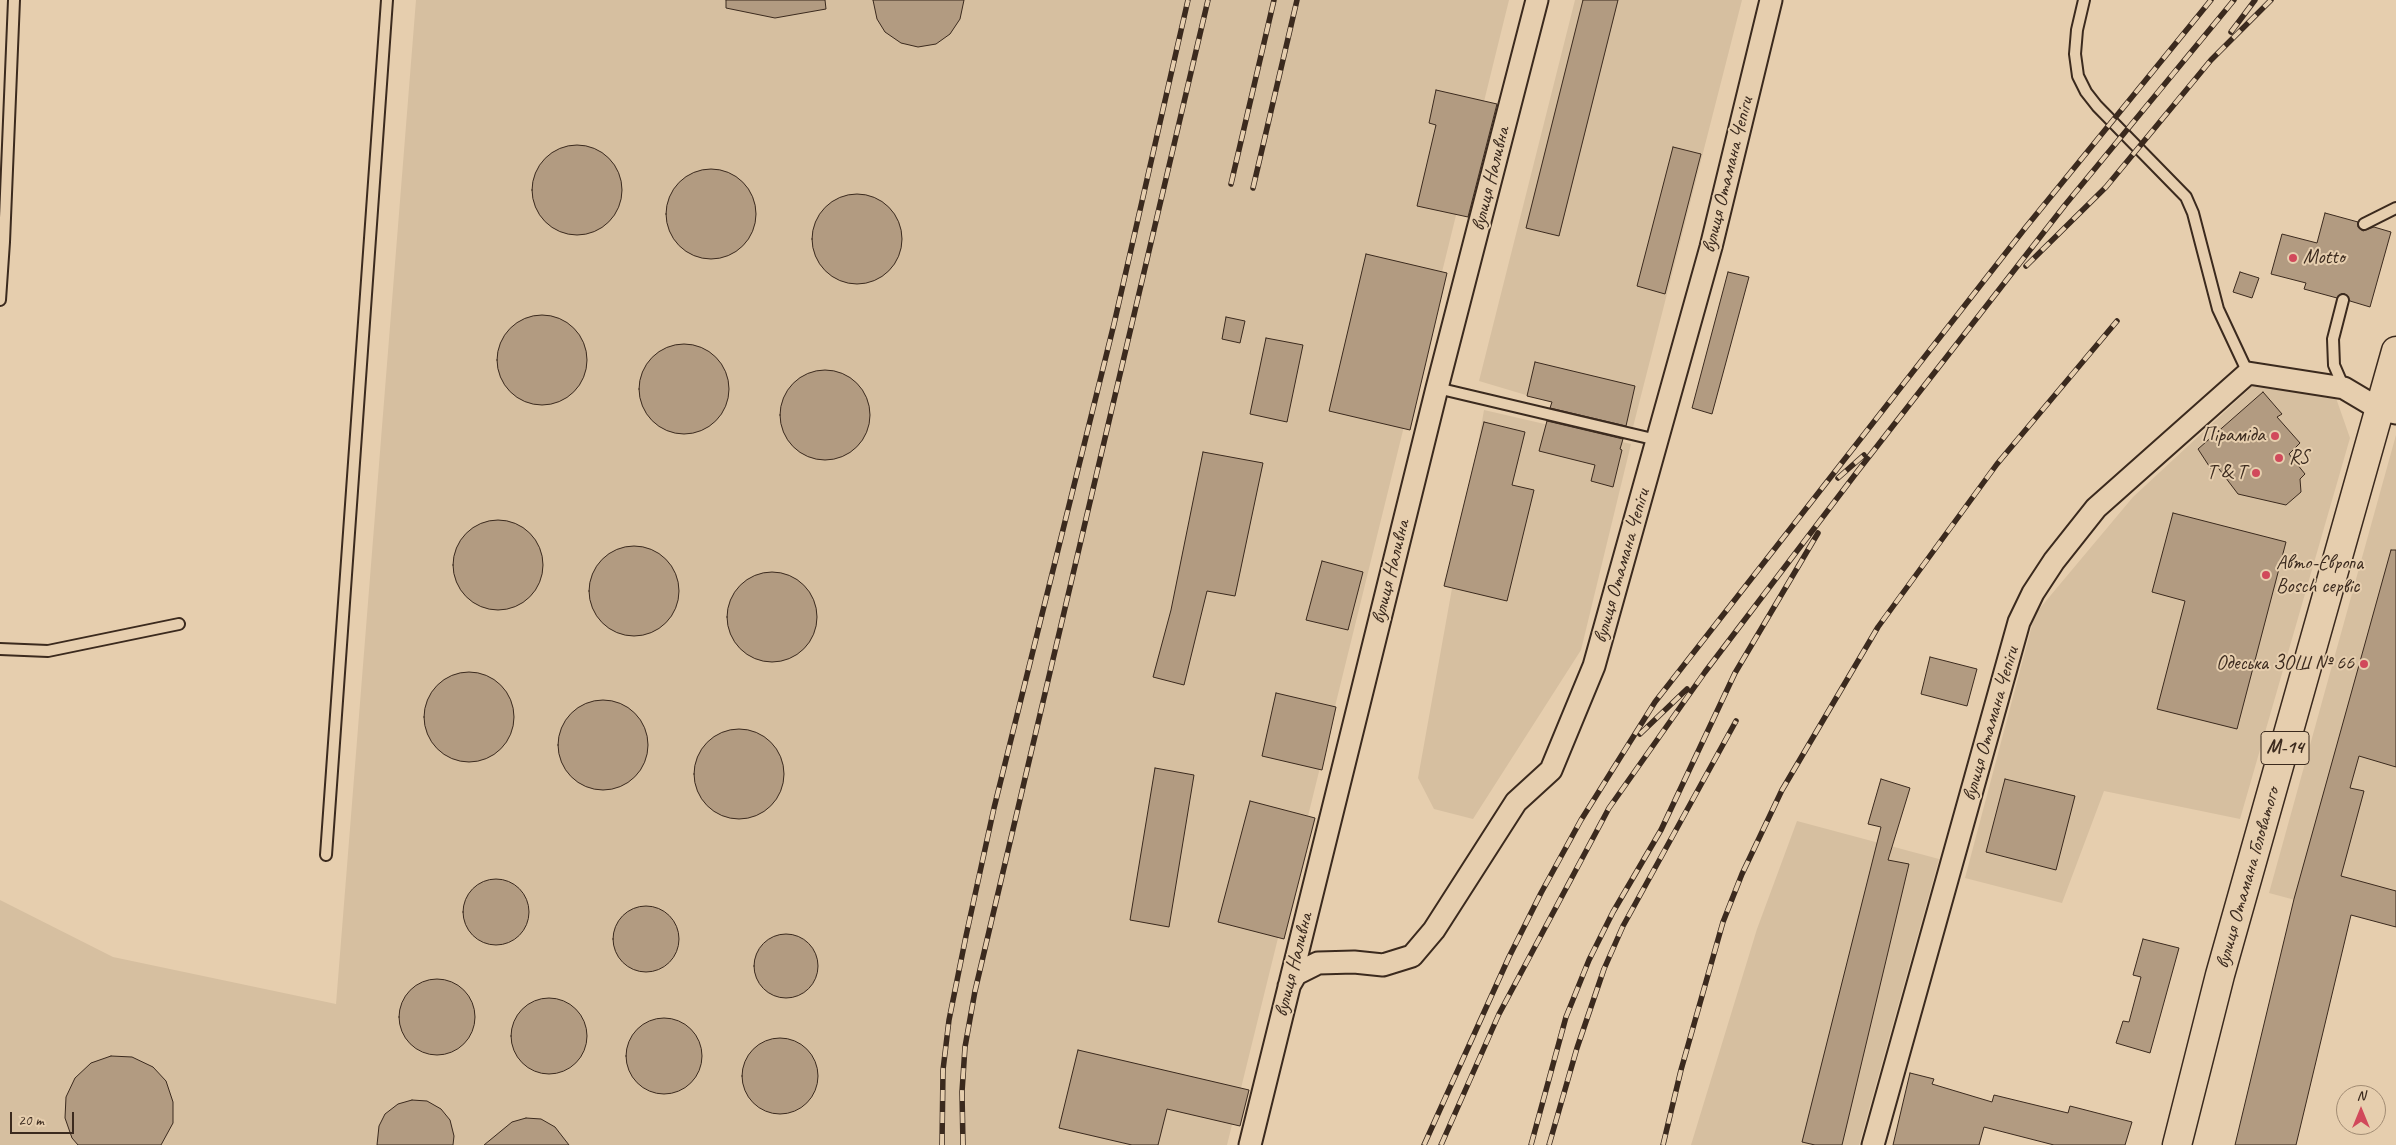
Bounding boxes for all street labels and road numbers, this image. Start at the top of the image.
street label: вулиця Отамана Чепіги [1697,95,1759,255]
street label: вулиця Наливна [1467,125,1515,233]
street label: вулиця Отамана Чепіги [1588,486,1656,646]
street label: вулиця Наливна [1367,518,1415,626]
street label: вулиця Отамана Чепіги [1957,644,2025,804]
road number: М-14 [2261,731,2309,764]
street label: вулиця Отамана Головатого [2211,785,2285,971]
street label: вулиця Наливна [1270,911,1318,1019]

